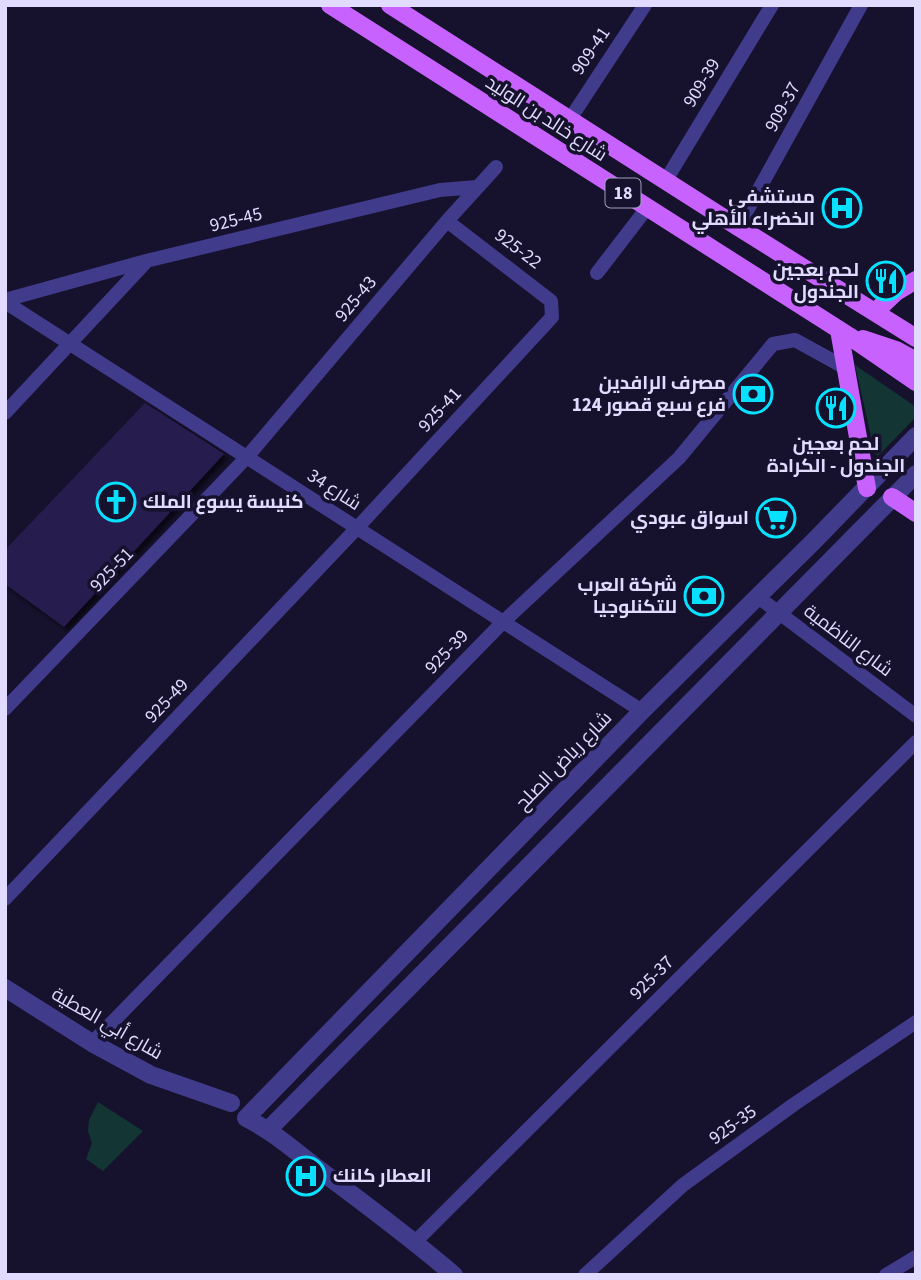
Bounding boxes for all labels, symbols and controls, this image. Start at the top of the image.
street label: 909-41 [565,21,617,81]
street label: 909-39 [677,53,727,113]
street label: شارع خالد بن الوليد [480,69,612,169]
street label: 909-37 [758,77,808,137]
road number: 18 [606,178,640,208]
place label: مستشفى الخضراء الأهلي [692,184,815,234]
hospital icon: مستشفى الخضراء الأهلي [821,187,863,229]
street label: 925-45 [207,200,265,240]
street label: 925-22 [489,222,547,276]
place label: لحم بعجين الجندول [773,257,859,306]
restaurant icon: لحم بعجين الجندول [865,260,907,302]
street label: 925-43 [329,270,383,328]
place label: مصرف الرافدين فرع سبع قصور 124 [572,370,726,419]
bank icon: مصرف الرافدين فرع سبع قصور 124 [732,373,774,415]
street label: 925-41 [412,381,468,439]
restaurant icon: لحم بعجين الجندول - الكرادة [815,387,857,429]
place label: لحم بعجين الجندول - الكرادة [767,431,905,480]
street label: شارع 34 [302,462,366,518]
church icon: كنيسة يسوع الملك [95,481,137,523]
place label: كنيسة يسوع الملك [143,489,304,516]
supermarket icon: اسواق عبودي [755,497,797,539]
place label: اسواق عبودي [630,505,749,533]
street label: 925-51 [84,542,140,598]
place label: شركة العرب للتكنلوجيا [578,572,677,621]
bank icon: شركة العرب للتكنلوجيا [683,575,725,617]
street label: شارع الناظمية [798,598,898,684]
street label: 925-39 [419,624,475,680]
street label: 925-49 [139,673,195,729]
street label: شارع رياض الصلح [510,705,618,817]
street label: 925-37 [624,950,680,1006]
street label: شارع أبي العطية [46,981,168,1067]
street label: 925-35 [704,1098,762,1152]
hospital icon: العطار كلنك [285,1155,327,1197]
place label: العطار كلنك [333,1163,432,1190]

